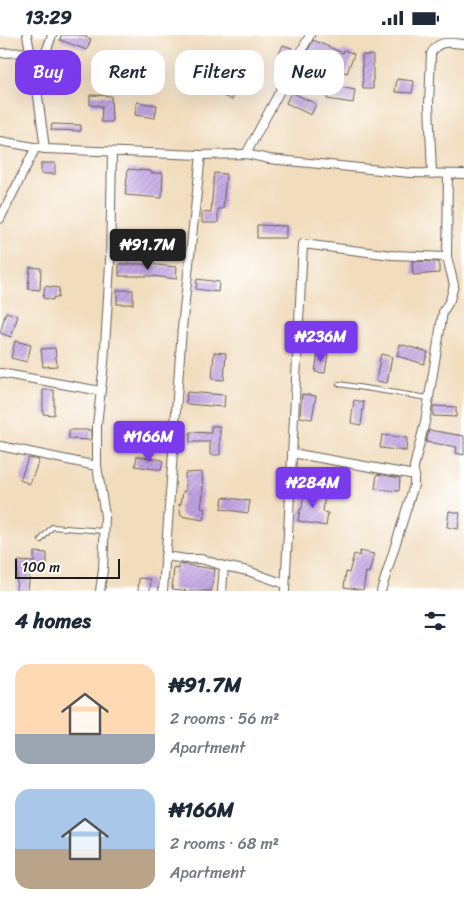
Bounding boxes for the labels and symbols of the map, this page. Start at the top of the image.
pin: ₦91.7M [107,229,189,271]
pin: ₦236M [286,321,356,363]
pin: ₦166M [114,421,184,463]
pin: ₦284M [278,467,348,509]
scale bar [15,556,120,579]

